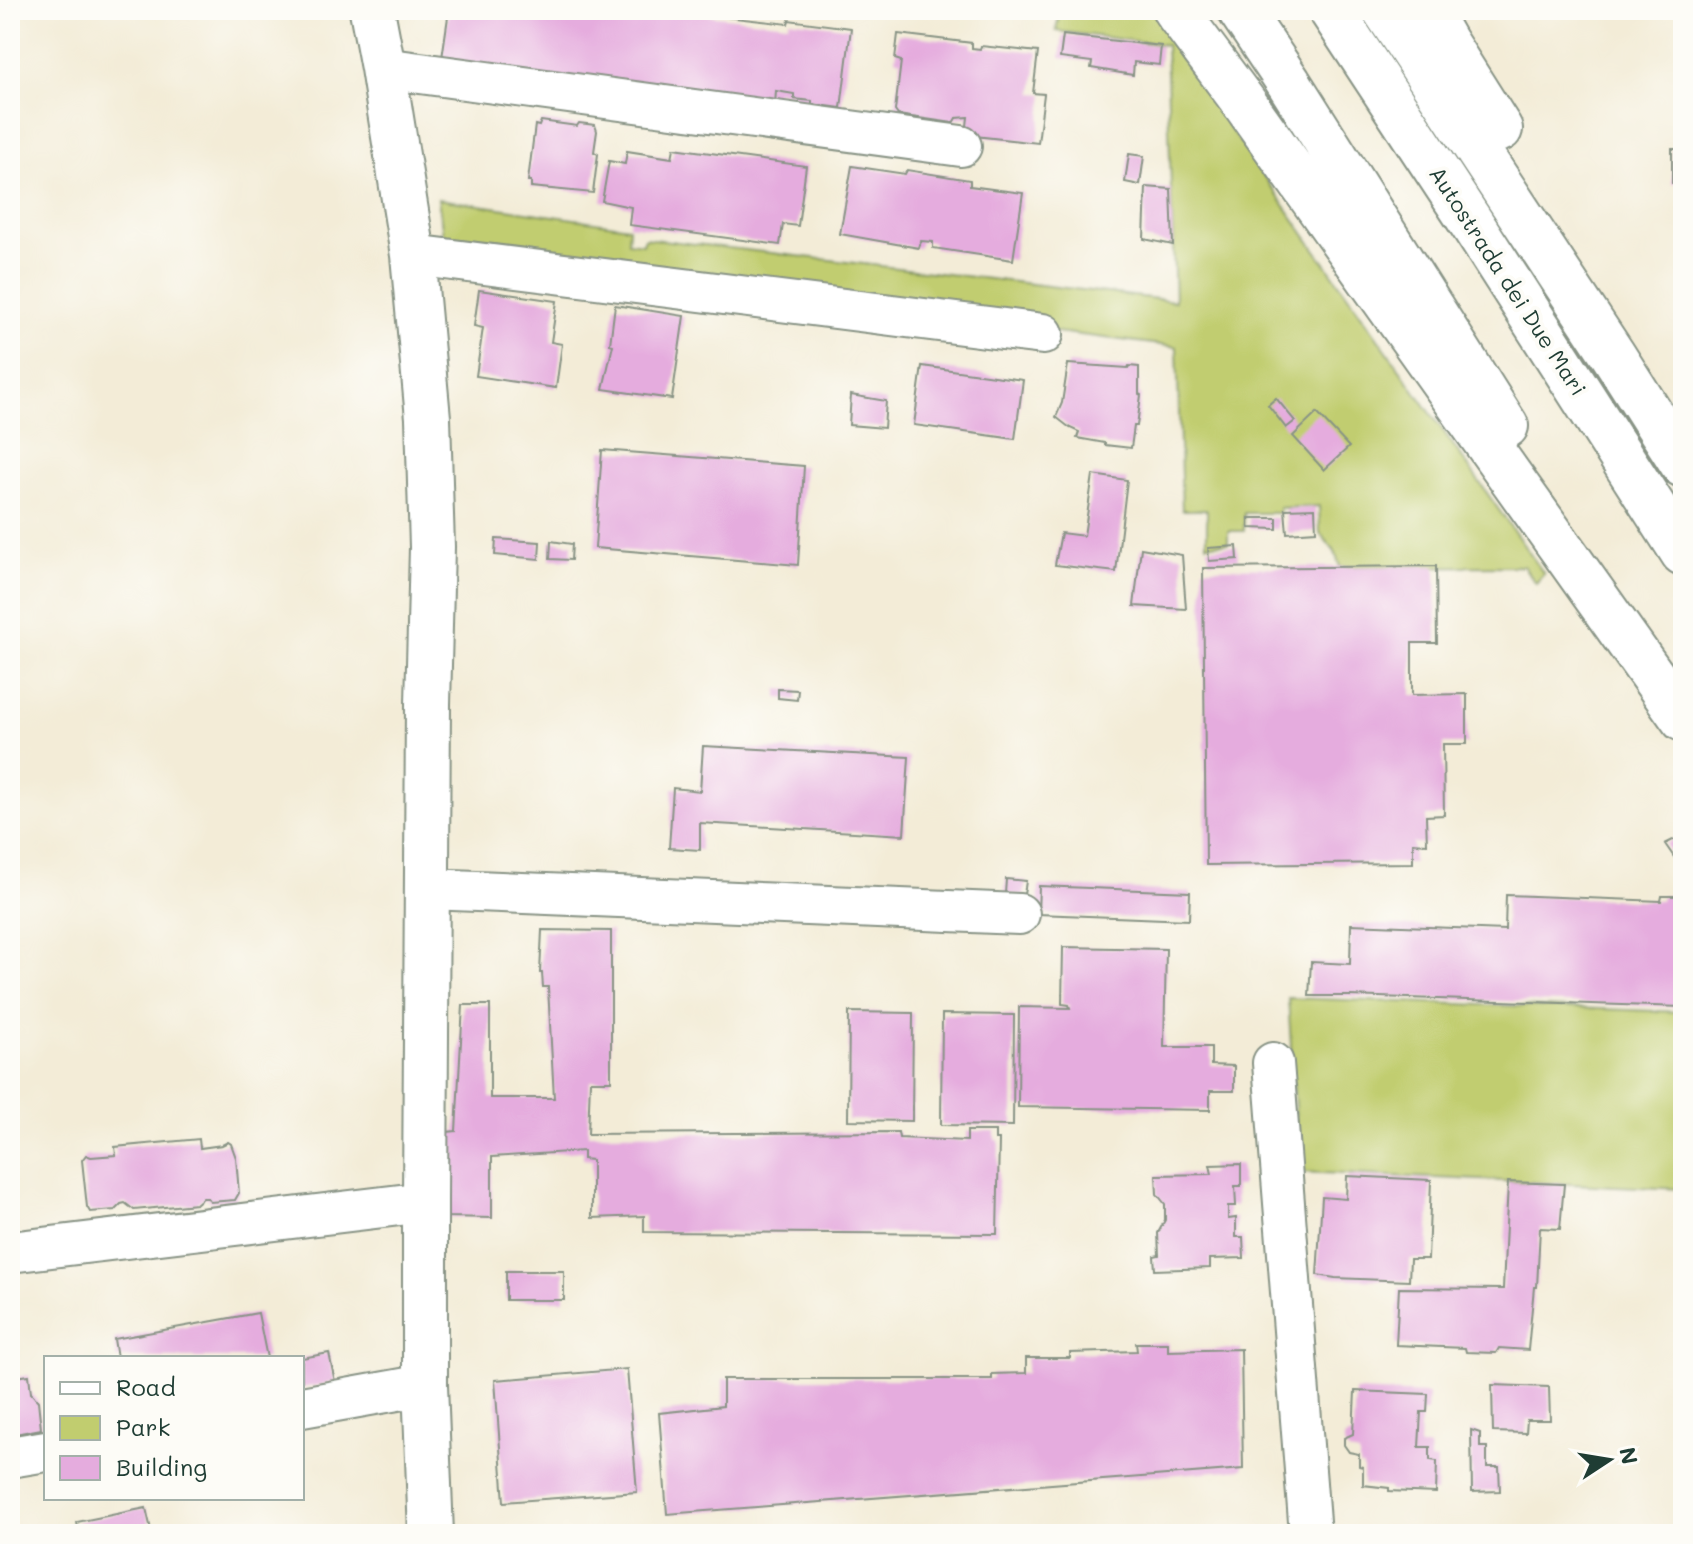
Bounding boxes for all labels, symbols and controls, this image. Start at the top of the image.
street label: Autostrada dei Due Mari [1423,160,1594,401]
legend [44,1356,304,1500]
text: Road [116,1371,176,1402]
text: Park [116,1411,170,1442]
north arrow [1569,1420,1649,1500]
text: N [1613,1445,1645,1467]
text: Building [116,1451,207,1482]

